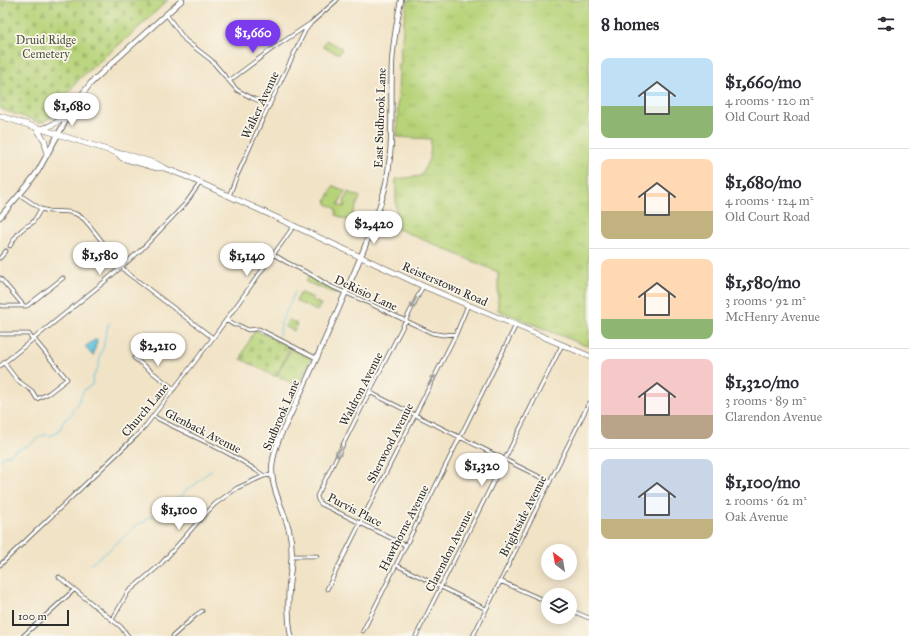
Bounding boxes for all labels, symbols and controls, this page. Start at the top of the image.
icon: filters [875,13,897,35]
text: 8 homes [601,14,659,35]
pin: $1,660 [220,20,286,54]
text: $1,660 [234,25,272,41]
park label: Druid Ridge Cemetery [16,33,76,61]
street label: East Sudbrook Lane [371,68,389,168]
street label: Walker Avenue [238,69,282,141]
text: $1,660/mo [725,72,801,93]
icon: home [633,74,681,122]
pin: $1,680 [39,93,105,127]
text: 4 rooms · 120 m² [725,93,814,109]
text: $1,680 [53,98,91,114]
text: Old Court Road [725,109,810,125]
text: $1,680/mo [725,172,801,193]
icon: home [633,175,681,223]
text: 4 rooms · 124 m² [725,193,814,209]
text: Old Court Road [725,209,810,225]
pin: $2,420 [341,211,407,245]
text: $2,420 [354,216,394,232]
pin: $1,580 [67,242,133,276]
pin: $1,140 [214,243,280,277]
text: $1,580 [82,247,118,263]
text: $1,140 [229,248,265,264]
street label: Reisterstown Road [400,259,490,309]
street label: DeRisio Lane [332,272,400,314]
text: $1,580/mo [725,272,800,293]
icon: home [633,275,681,323]
text: 3 rooms · 92 m² [725,293,806,309]
one-way arrow [410,297,417,309]
text: McHenry Avenue [725,309,820,325]
pin: $2,210 [125,333,191,367]
text: $2,210 [140,338,176,354]
street label: Waldron Avenue [336,350,386,428]
text: $1,320/mo [725,372,799,393]
one-way arrow [429,375,436,387]
icon: home [633,375,681,423]
street label: Sudbrook Lane [260,378,302,452]
street label: Church Lane [119,380,171,440]
text: 3 rooms · 89 m² [725,393,807,409]
street label: Sherwood Avenue [364,401,416,485]
street label: Glenback Avenue [163,406,243,456]
text: Clarendon Avenue [725,409,822,425]
one-way arrow [335,446,342,458]
pin: $1,320 [449,453,515,487]
text: $1,320 [464,458,500,474]
text: $1,100/mo [725,472,800,493]
street label: Brightside Avenue [496,473,550,559]
icon: home [633,475,681,523]
street label: Hawthorne Avenue [376,483,432,573]
street label: Purvis Place [325,490,385,530]
text: 2 rooms · 62 m² [725,493,807,509]
pin: $1,100 [146,497,212,531]
text: $1,100 [161,502,197,518]
street label: Clarendon Avenue [422,508,476,594]
text: Oak Avenue [725,509,788,525]
north arrow [541,544,577,580]
map controls [541,544,577,624]
button: layers [541,588,577,624]
scale bar [12,608,69,627]
text: 100 m [18,610,47,623]

